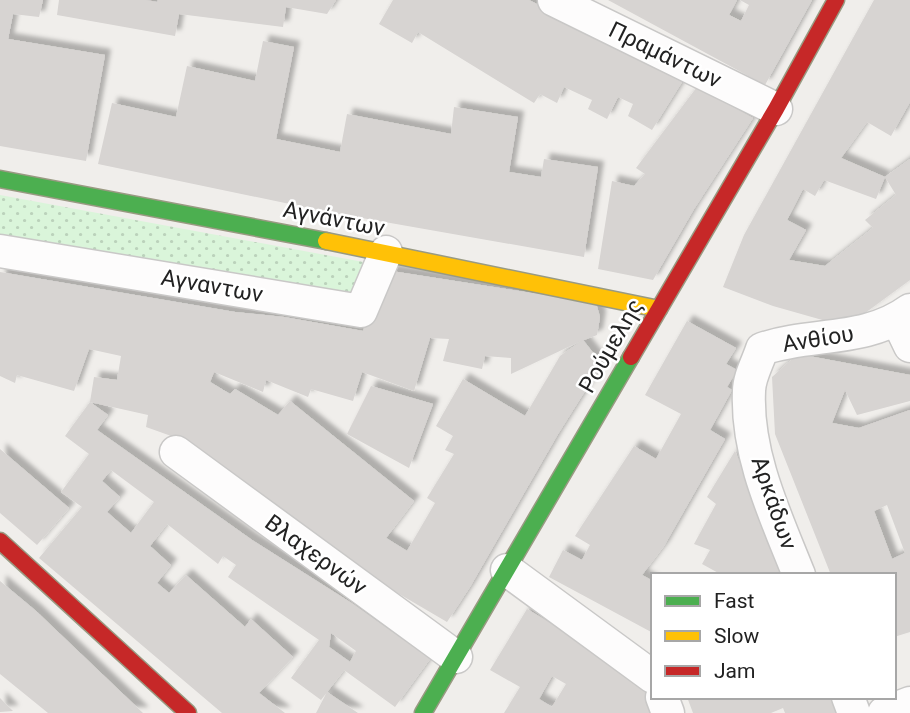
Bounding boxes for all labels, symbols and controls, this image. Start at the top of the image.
street label: Πραμάντων [604,16,726,94]
street label: Αγνάντων [281,196,387,242]
street label: Αγναντων [159,264,265,308]
street label: Ρούμελης [573,294,649,398]
street label: Ανθίου [780,320,856,358]
street label: Αρκάδων [745,453,803,553]
street label: Βλαχερνών [260,509,372,601]
legend [651,573,896,699]
text: Fast [714,589,755,613]
text: Slow [714,624,760,648]
text: Jam [714,659,755,683]

